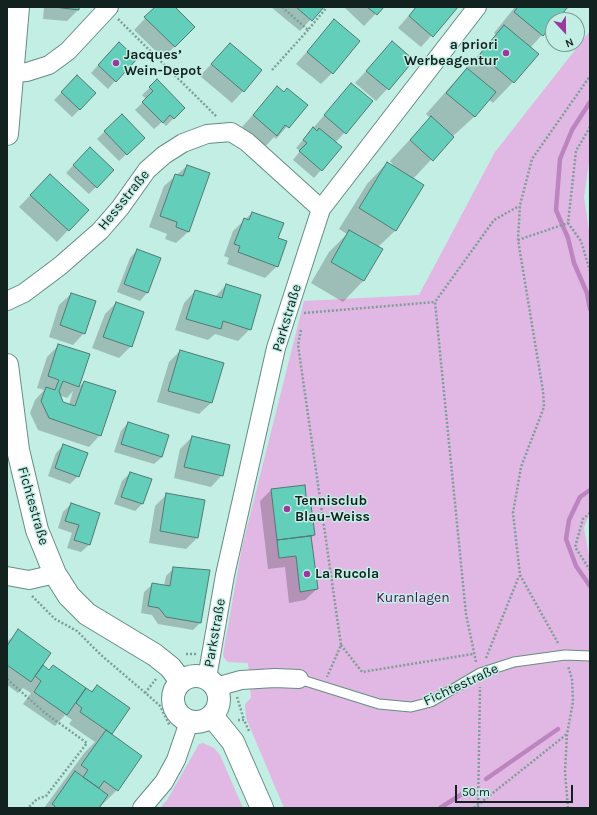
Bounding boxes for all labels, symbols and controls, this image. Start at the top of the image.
north arrow [545,12,585,52]
text: N [563,35,575,50]
place label: a priori Werbeagentur [404,37,498,70]
place label: Jacques’ Wein-Depot [124,47,202,80]
marker: a priori Werbeagentur [501,48,511,58]
marker: Jacques’ Wein-Depot [111,58,121,68]
street label: Hessstraße [95,167,153,233]
street label: Parkstraße [269,282,305,354]
street label: Fichtestraße [14,465,52,547]
place label: Tennisclub Blau-Weiss [295,493,370,526]
marker: Tennisclub Blau-Weiss [282,504,292,514]
place label: La Rucola [315,566,379,582]
marker: La Rucola [302,569,312,579]
park label: Kuranlagen [376,590,450,606]
street label: Parkstraße [201,597,229,669]
street label: Fichtestraße [421,660,501,710]
scale bar [457,777,575,803]
text: 50 m [462,785,490,799]

